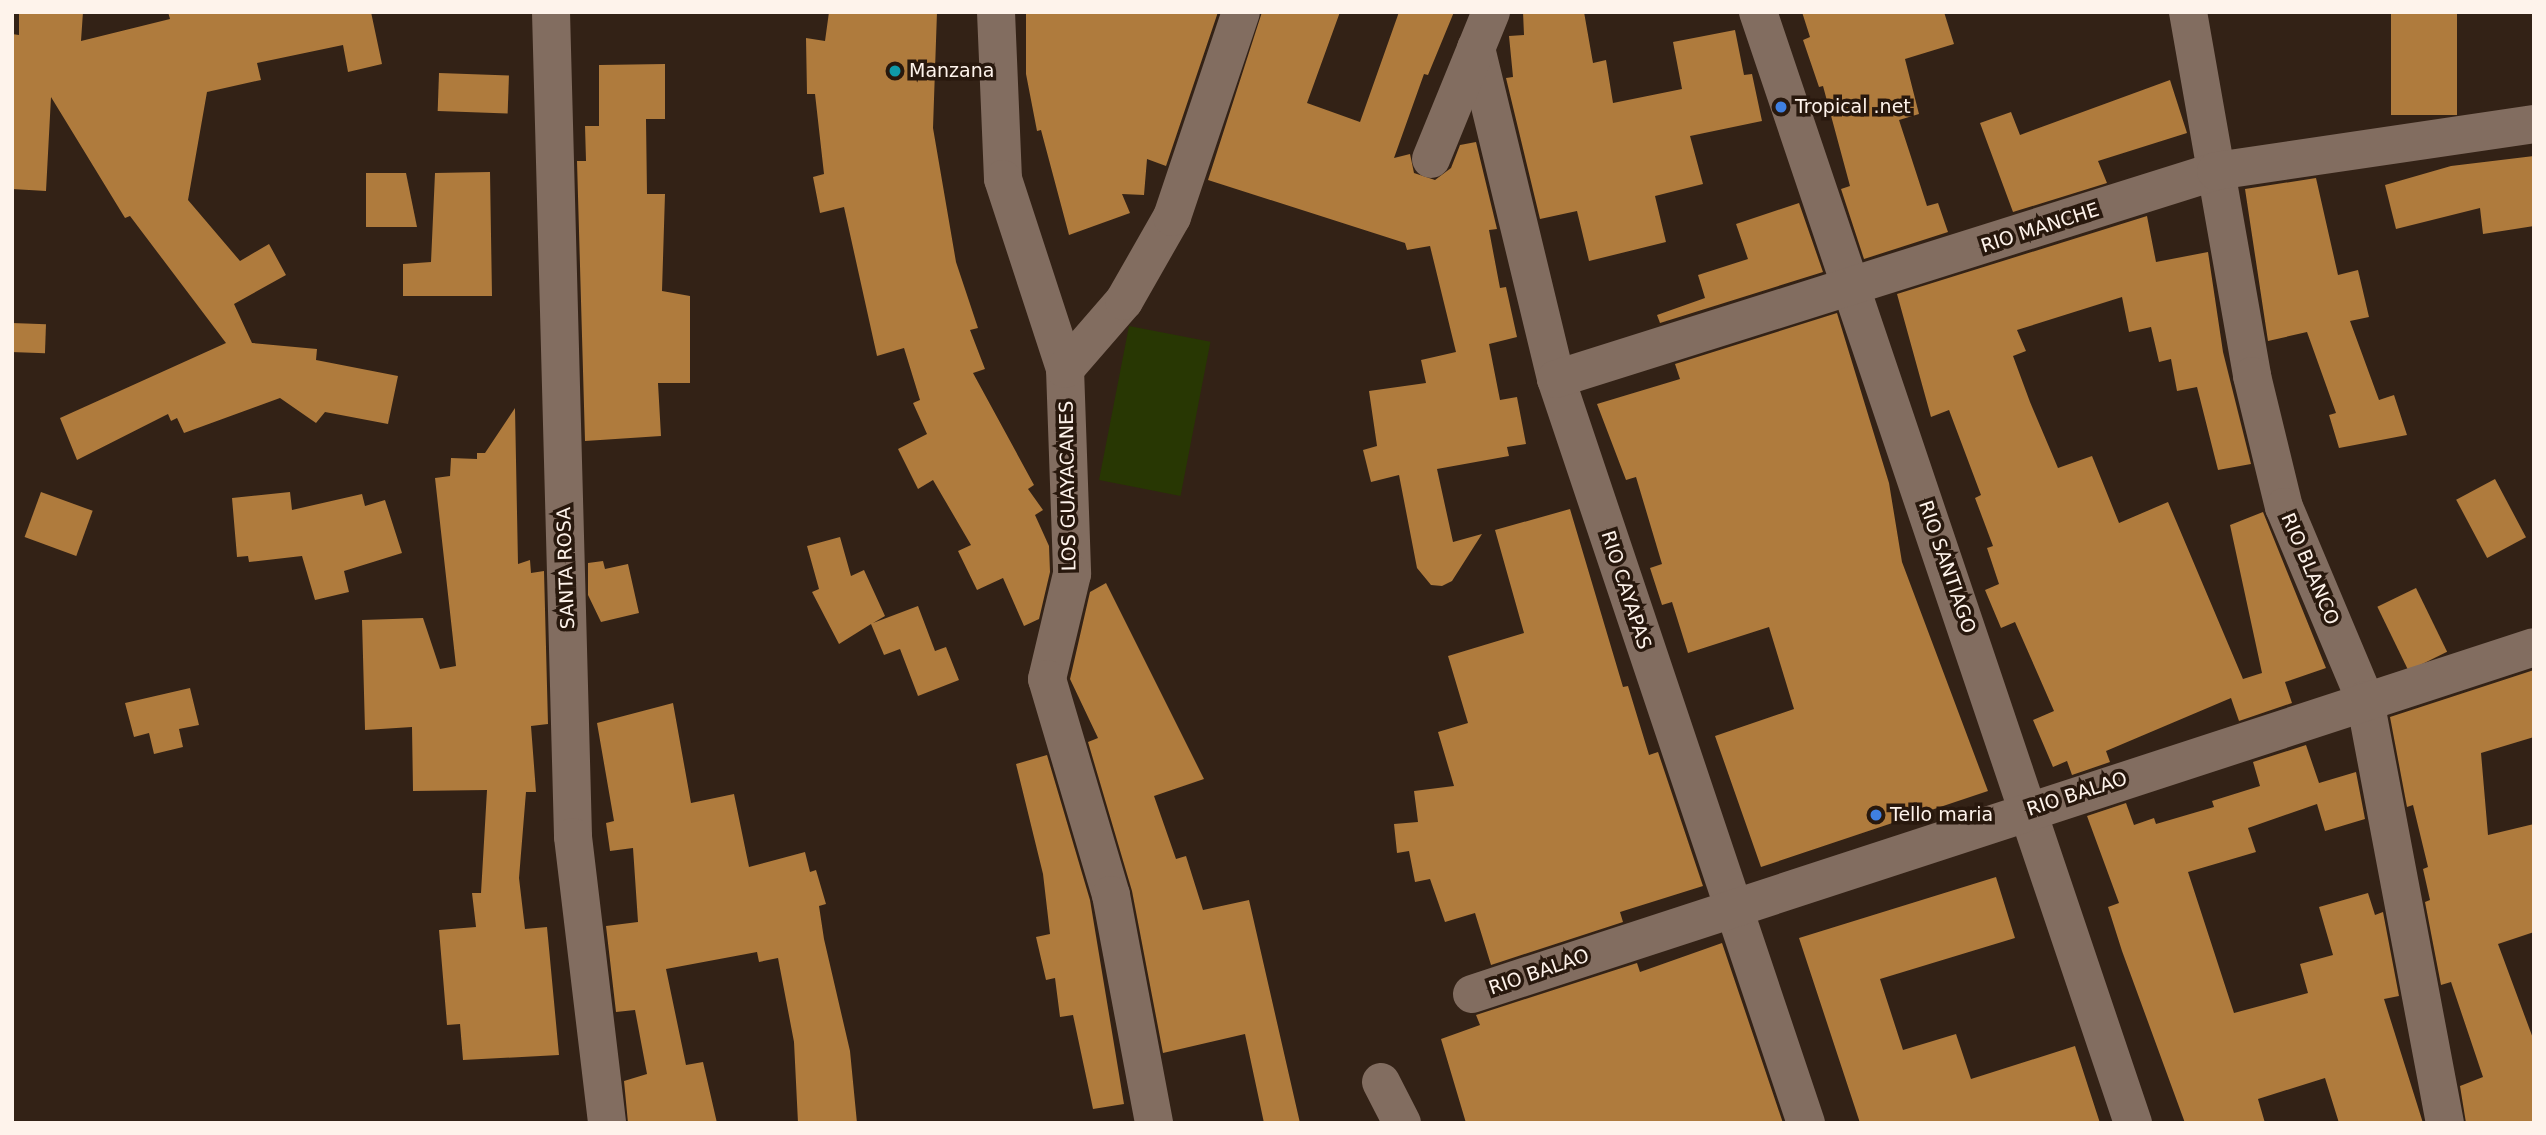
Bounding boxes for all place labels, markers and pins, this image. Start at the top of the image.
place label: Manzana [909,60,994,82]
marker: Manzana [887,63,903,79]
place label: Tropical .net [1795,96,1911,118]
marker: Tropical .net [1773,99,1789,115]
place label: Tello maria [1890,804,1993,826]
marker: Tello maria [1868,807,1884,823]

